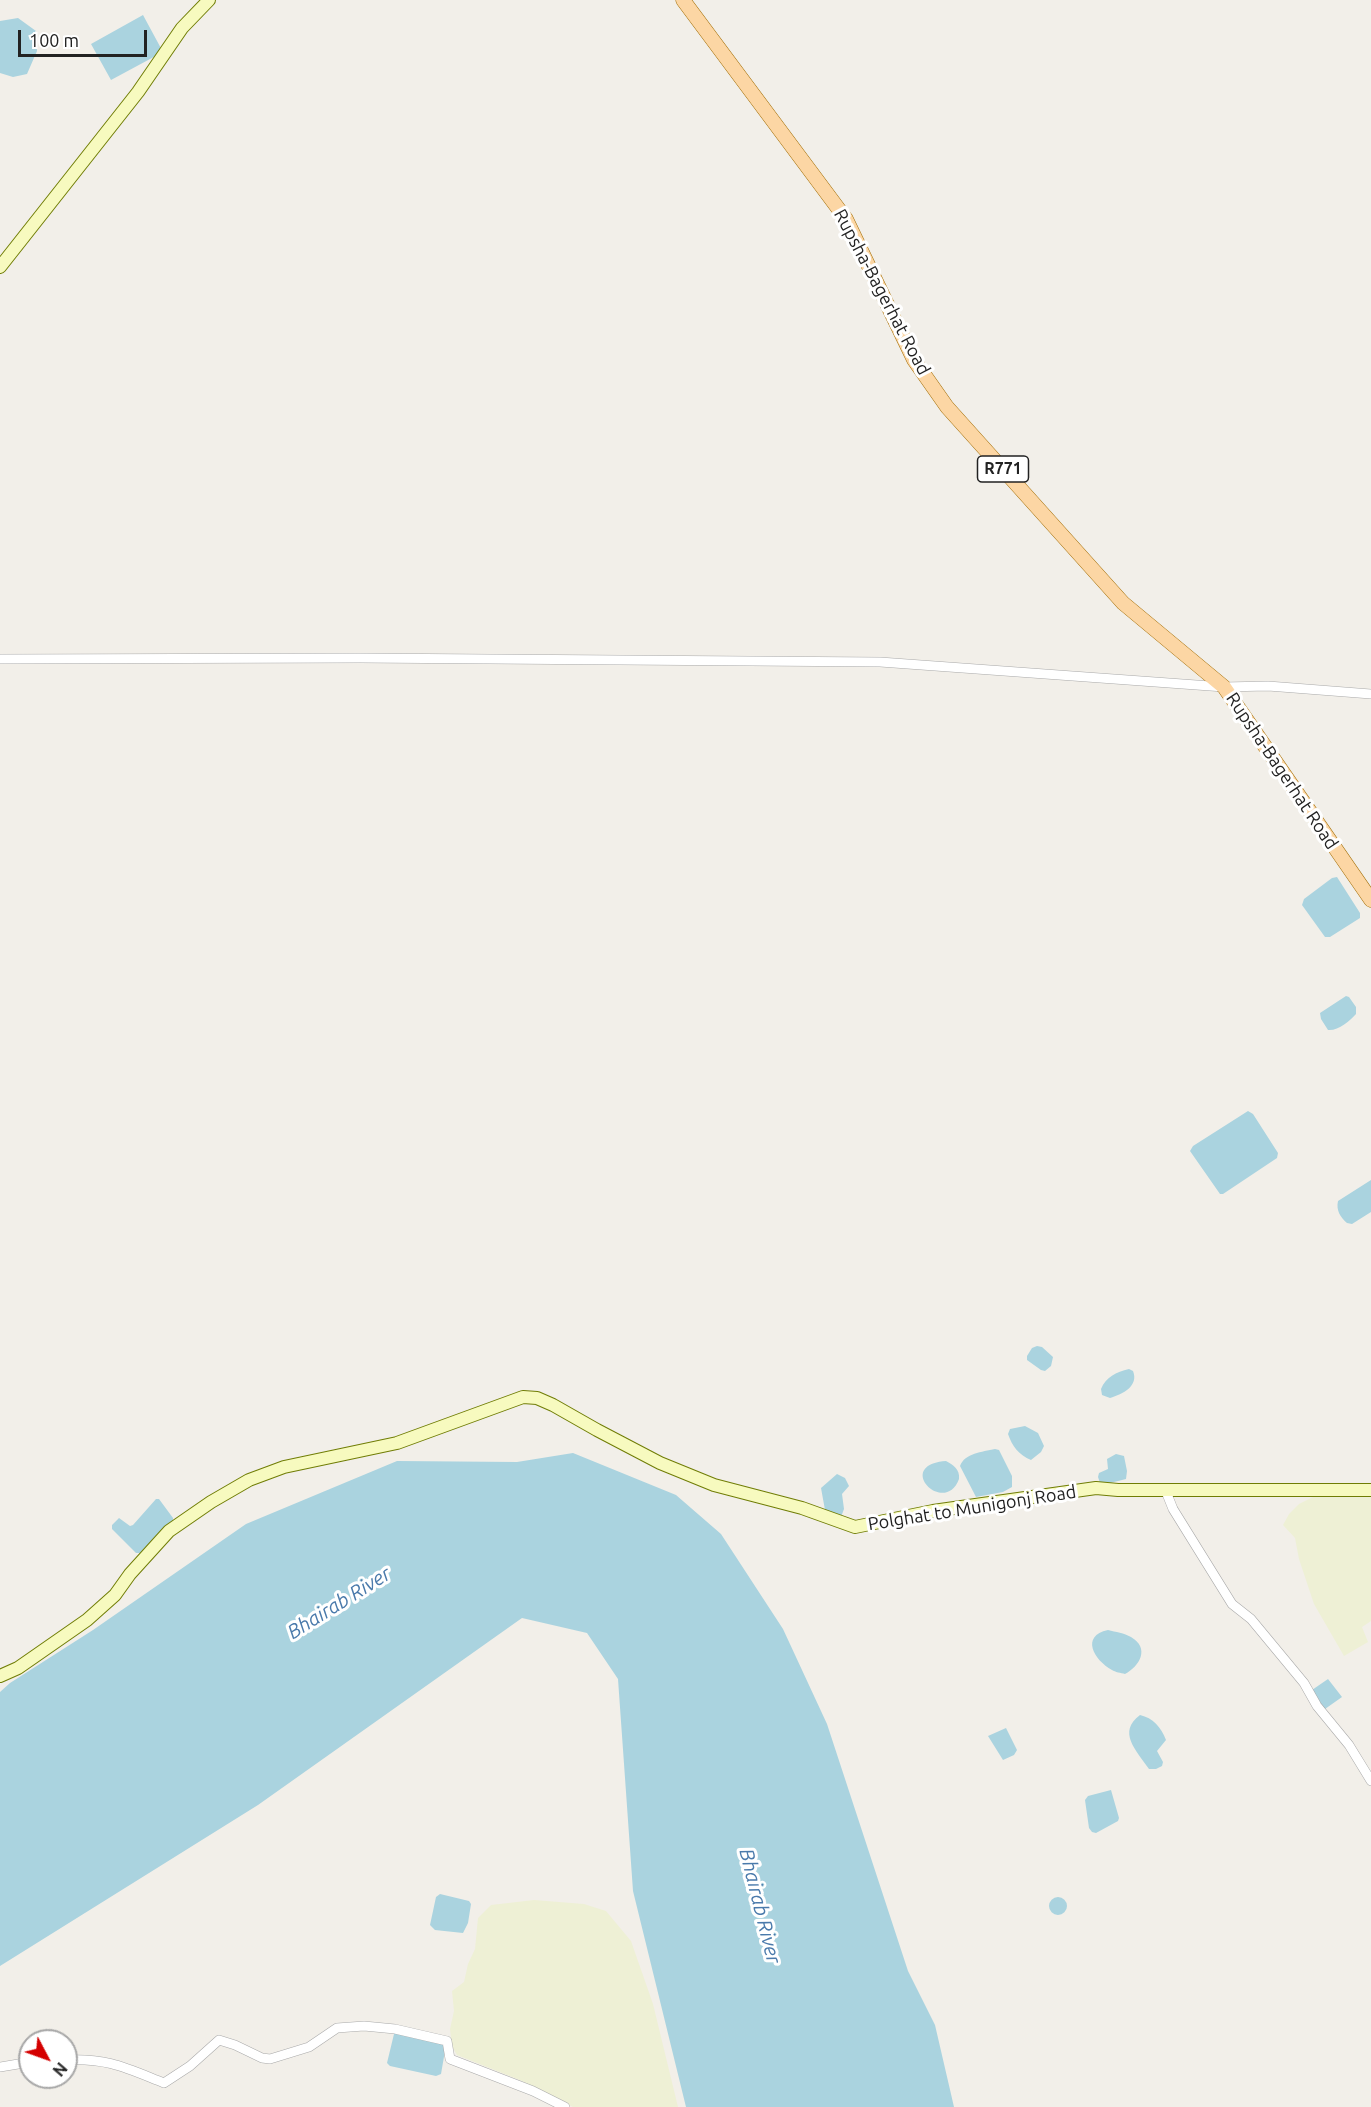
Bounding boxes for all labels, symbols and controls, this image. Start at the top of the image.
scale bar [21,18,150,56]
text: 100 m [29,30,79,50]
street label: Rupsha-Bagerhat Road [829,205,935,379]
road number: R771 [978,456,1028,482]
street label: Rupsha-Bagerhat Road [1221,688,1343,854]
street label: Polghat to Munigonj Road [866,1481,1078,1535]
water label: Bhairab River [283,1562,395,1644]
water label: Bhairab River [734,1846,786,1966]
north arrow [18,2029,78,2089]
text: N [49,2059,71,2080]

